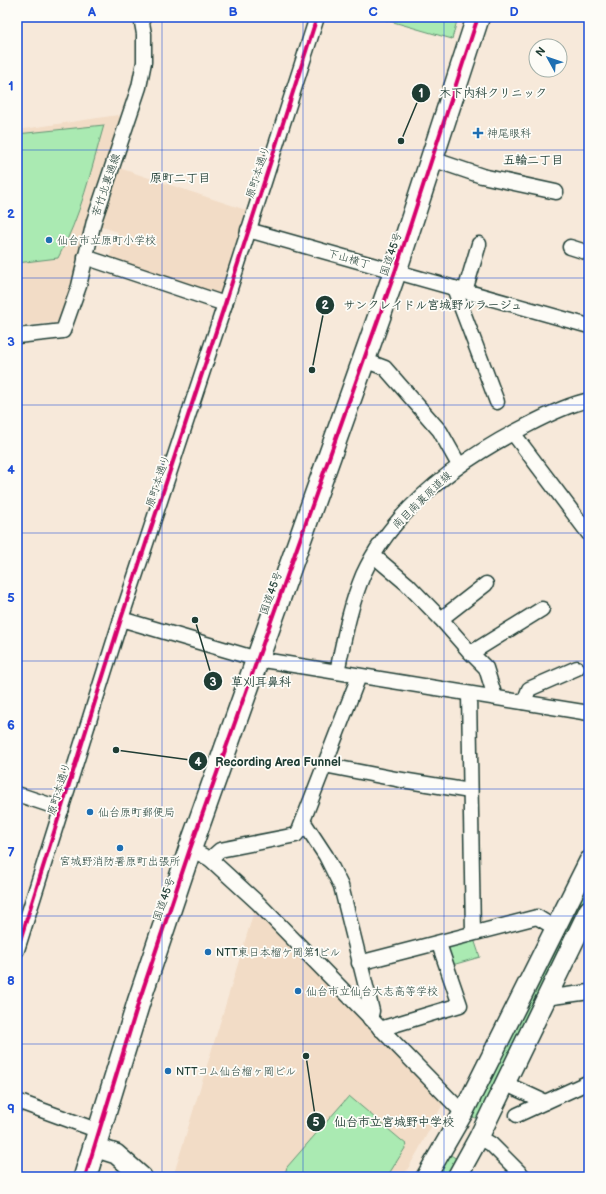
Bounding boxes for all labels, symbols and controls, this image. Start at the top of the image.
text: A [87,4,96,20]
text: B [228,4,238,20]
text: C [368,4,378,20]
text: D [509,4,519,20]
north arrow [528,38,568,78]
text: N [533,45,548,59]
text: 1 [8,78,14,94]
callout: 木下内科クリニック [411,81,555,105]
text: 1 [418,86,424,101]
text: 木下内科クリニック [439,86,547,101]
marker: 神尾眼科 [472,127,484,139]
place label: 神尾眼科 [487,127,531,140]
street label: 原町本通り [243,144,273,200]
street label: 苦竹北裏通線 [89,152,123,218]
district label: 五輪二丁目 [503,153,563,168]
district label: 原町二丁目 [150,171,210,186]
text: 2 [7,206,15,222]
street label: 国道45号 [377,230,405,278]
place label: 仙台市立原町小学校 [57,234,156,247]
marker: 仙台市立原町小学校 [44,235,54,245]
street label: 下山横丁 [326,247,372,271]
callout: サンクレイドル宮城野ルラージュ [315,293,531,317]
text: 2 [321,298,329,313]
text: サンクレイドル宮城野ルラージュ [343,298,523,313]
text: 3 [7,334,15,350]
street label: 原町本通り [143,453,173,509]
text: 4 [7,462,15,478]
street label: 南目南裏原道線 [390,469,454,531]
street label: 国道45号 [257,569,285,617]
text: 5 [7,590,15,606]
callout: 草刈耳鼻科 [203,669,299,693]
text: 3 [209,675,217,690]
text: 草刈耳鼻科 [231,675,291,690]
text: 6 [7,717,15,733]
callout: Recording Area Funnel [188,749,349,773]
text: 4 [194,755,202,770]
text: Recording Area Funnel [215,755,341,770]
street label: 原町本通り [45,761,73,817]
place label: 仙台原町郵便局 [98,806,175,819]
marker: 仙台原町郵便局 [85,807,95,817]
marker: 宮城野消防署原町出張所 [115,843,125,853]
text: 7 [7,845,15,861]
place label: 宮城野消防署原町出張所 [60,855,181,868]
street label: 国道45号 [150,875,178,923]
place label: NTT東日本榴ケ岡第1ビル [216,946,341,959]
marker: NTT東日本榴ケ岡第1ビル [203,947,213,957]
text: 8 [7,973,15,989]
place label: 仙台市立仙台大志高等学校 [306,985,438,998]
marker: 仙台市立仙台大志高等学校 [293,986,303,996]
place label: NTTコム仙台榴ヶ岡ビル [176,1065,296,1078]
marker: NTTコム仙台榴ヶ岡ビル [163,1066,173,1076]
text: 9 [7,1101,15,1117]
callout: 仙台市立宮城野中学校 [306,1110,462,1134]
text: 5 [313,1115,320,1130]
text: 仙台市立宮城野中学校 [334,1115,454,1130]

